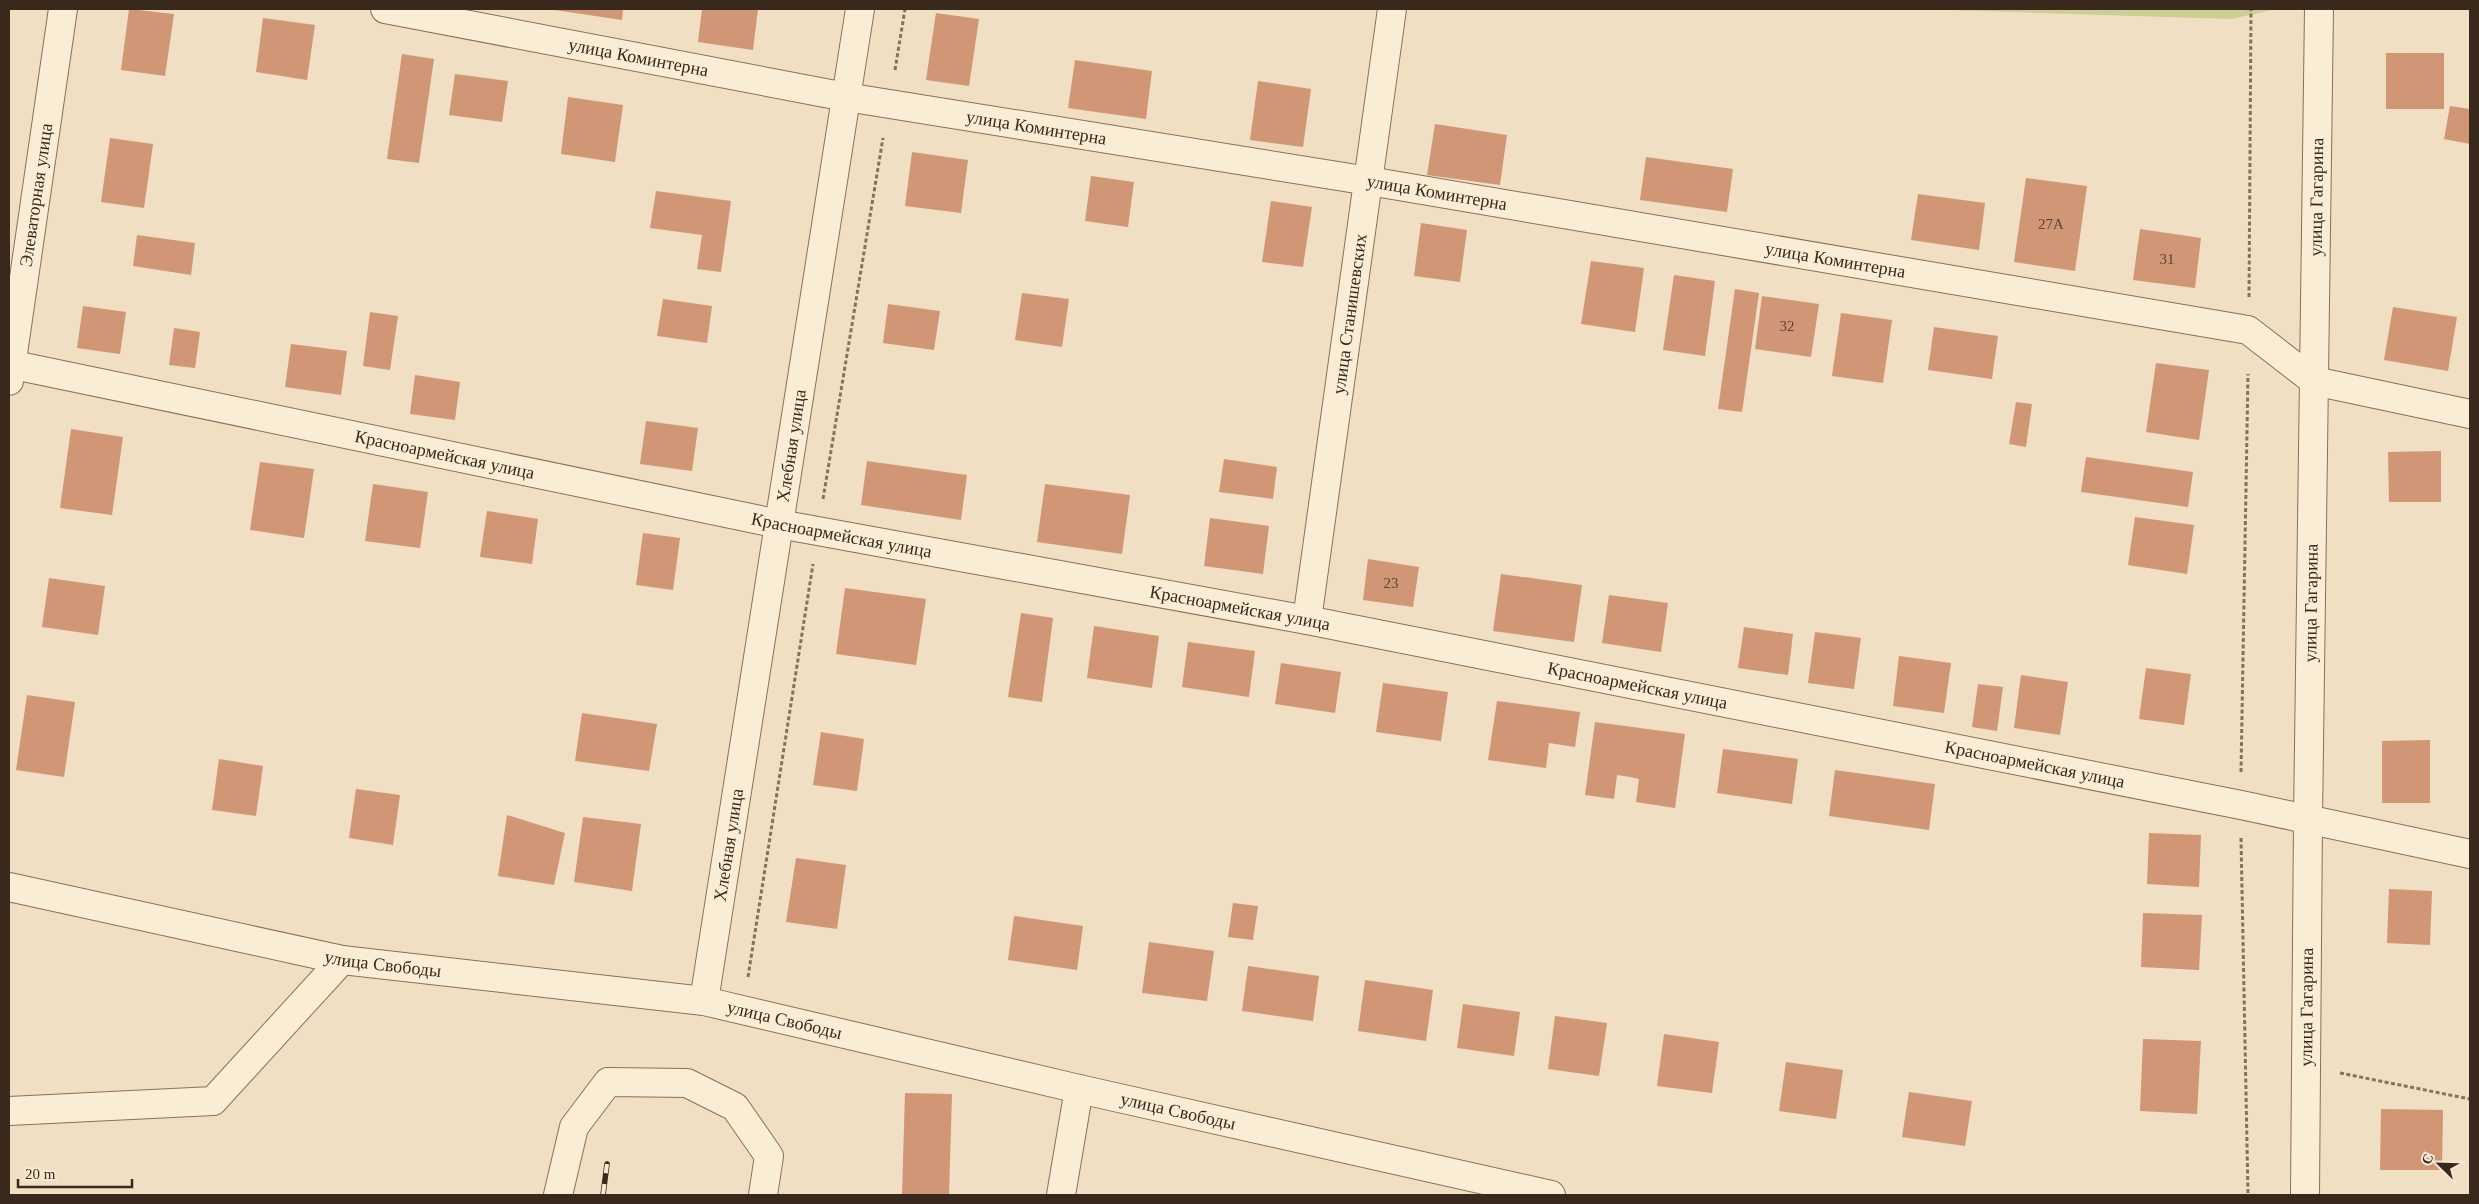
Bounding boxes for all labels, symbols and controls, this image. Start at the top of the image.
street label: улица Коминтерна [567,34,710,81]
street label: улица Коминтерна [965,106,1108,149]
street label: Элеваторная улица [16,122,56,268]
street label: улица Гагарина [2306,138,2327,257]
street label: улица Коминтерна [1365,171,1509,214]
house number: 27А [2038,216,2064,232]
street label: улица Станишевских [1329,232,1371,395]
street label: улица Коминтерна [1764,238,1907,282]
house number: 31 [2160,251,2175,267]
house number: 32 [1780,318,1795,334]
street label: Хлебная улица [773,388,810,504]
street label: Красноармейская улица [353,426,536,483]
street label: Красноармейская улица [750,509,933,562]
street label: улица Гагарина [2300,544,2322,662]
house number: 23 [1384,575,1399,591]
street label: Красноармейская улица [1148,582,1332,634]
street label: Красноармейская улица [1546,658,1729,713]
street label: Красноармейская улица [1943,737,2127,792]
street label: Хлебная улица [710,787,747,903]
street label: улица Свободы [323,946,442,981]
street label: улица Гагарина [2296,948,2317,1066]
street label: улица Свободы [725,997,844,1043]
street label: улица Свободы [1119,1089,1238,1134]
north arrow [2414,1139,2464,1189]
text: С [2419,1152,2436,1167]
scale bar [18,1156,131,1188]
text: 20 m [25,1166,56,1182]

